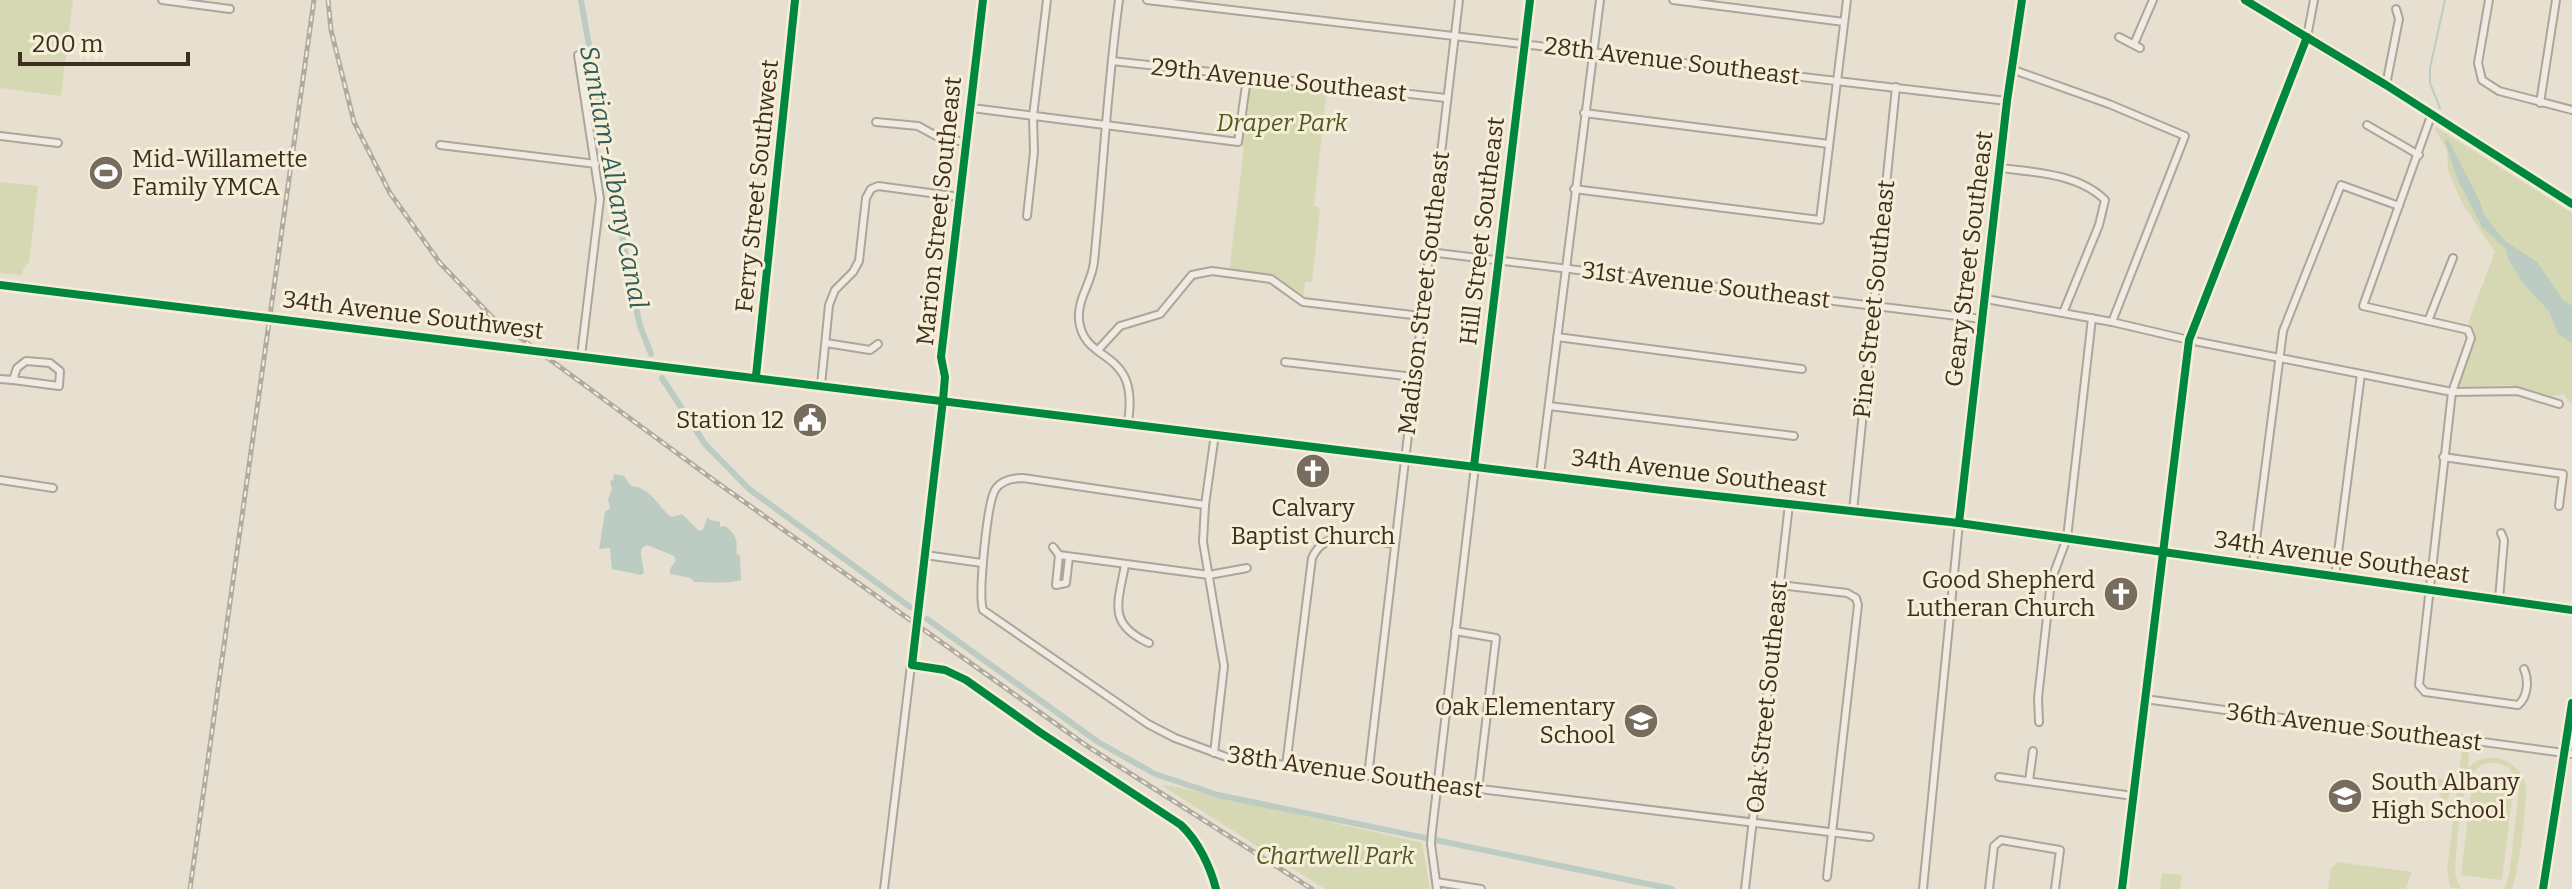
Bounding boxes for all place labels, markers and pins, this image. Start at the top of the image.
place label: Mid-Willamette Family YMCA [132,145,308,201]
sports icon: Mid-Willamette Family YMCA [87,154,125,192]
public building icon: Station 12 [791,401,829,439]
place label: Station 12 [676,406,784,434]
church icon: Calvary Baptist Church [1294,452,1332,490]
place label: Calvary Baptist Church [1231,494,1395,550]
place label: Good Shepherd Lutheran Church [1906,566,2095,622]
church icon: Good Shepherd Lutheran Church [2102,575,2140,613]
place label: Oak Elementary School [1435,693,1615,749]
school or university icon: Oak Elementary School [1622,702,1660,740]
place label: South Albany High School [2371,768,2520,824]
school or university icon: South Albany High School [2326,777,2364,815]

